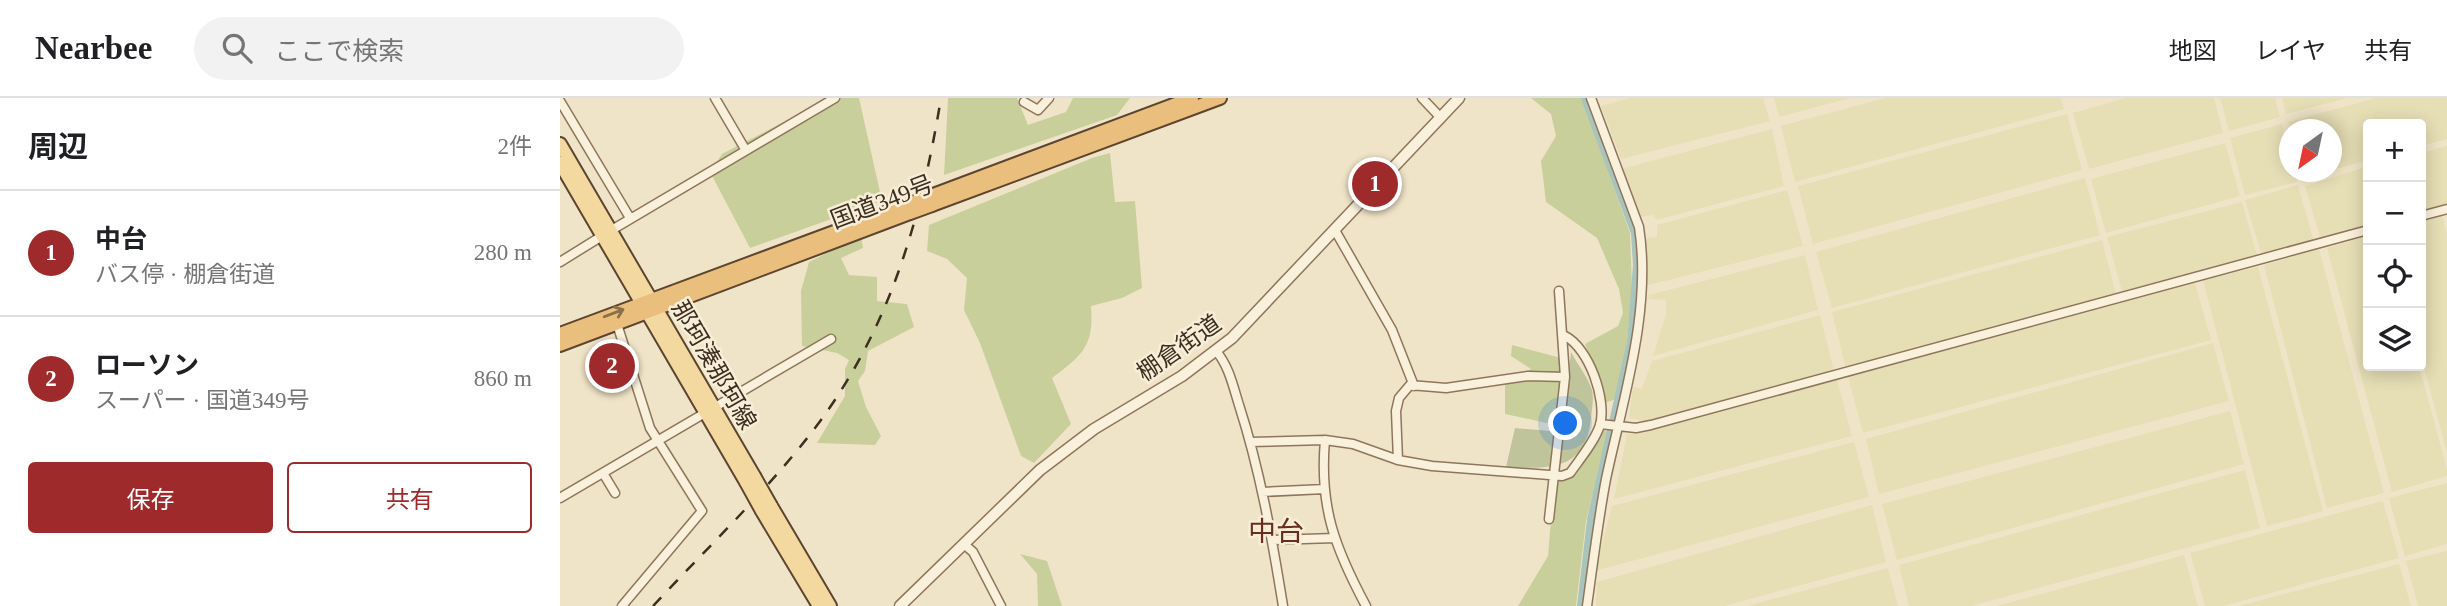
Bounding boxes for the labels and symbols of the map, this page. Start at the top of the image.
north arrow [2279,119,2342,182]
pin: 1 [1352,158,1398,210]
street label: 国道349号 [827,171,937,233]
street label: 那珂湊那珂線 [667,296,761,434]
one-way arrow [602,306,624,318]
street label: 棚倉街道 [1132,310,1226,386]
pin: 2 [589,340,635,392]
your location [1548,406,1582,440]
district label: 中台 [1248,516,1304,547]

